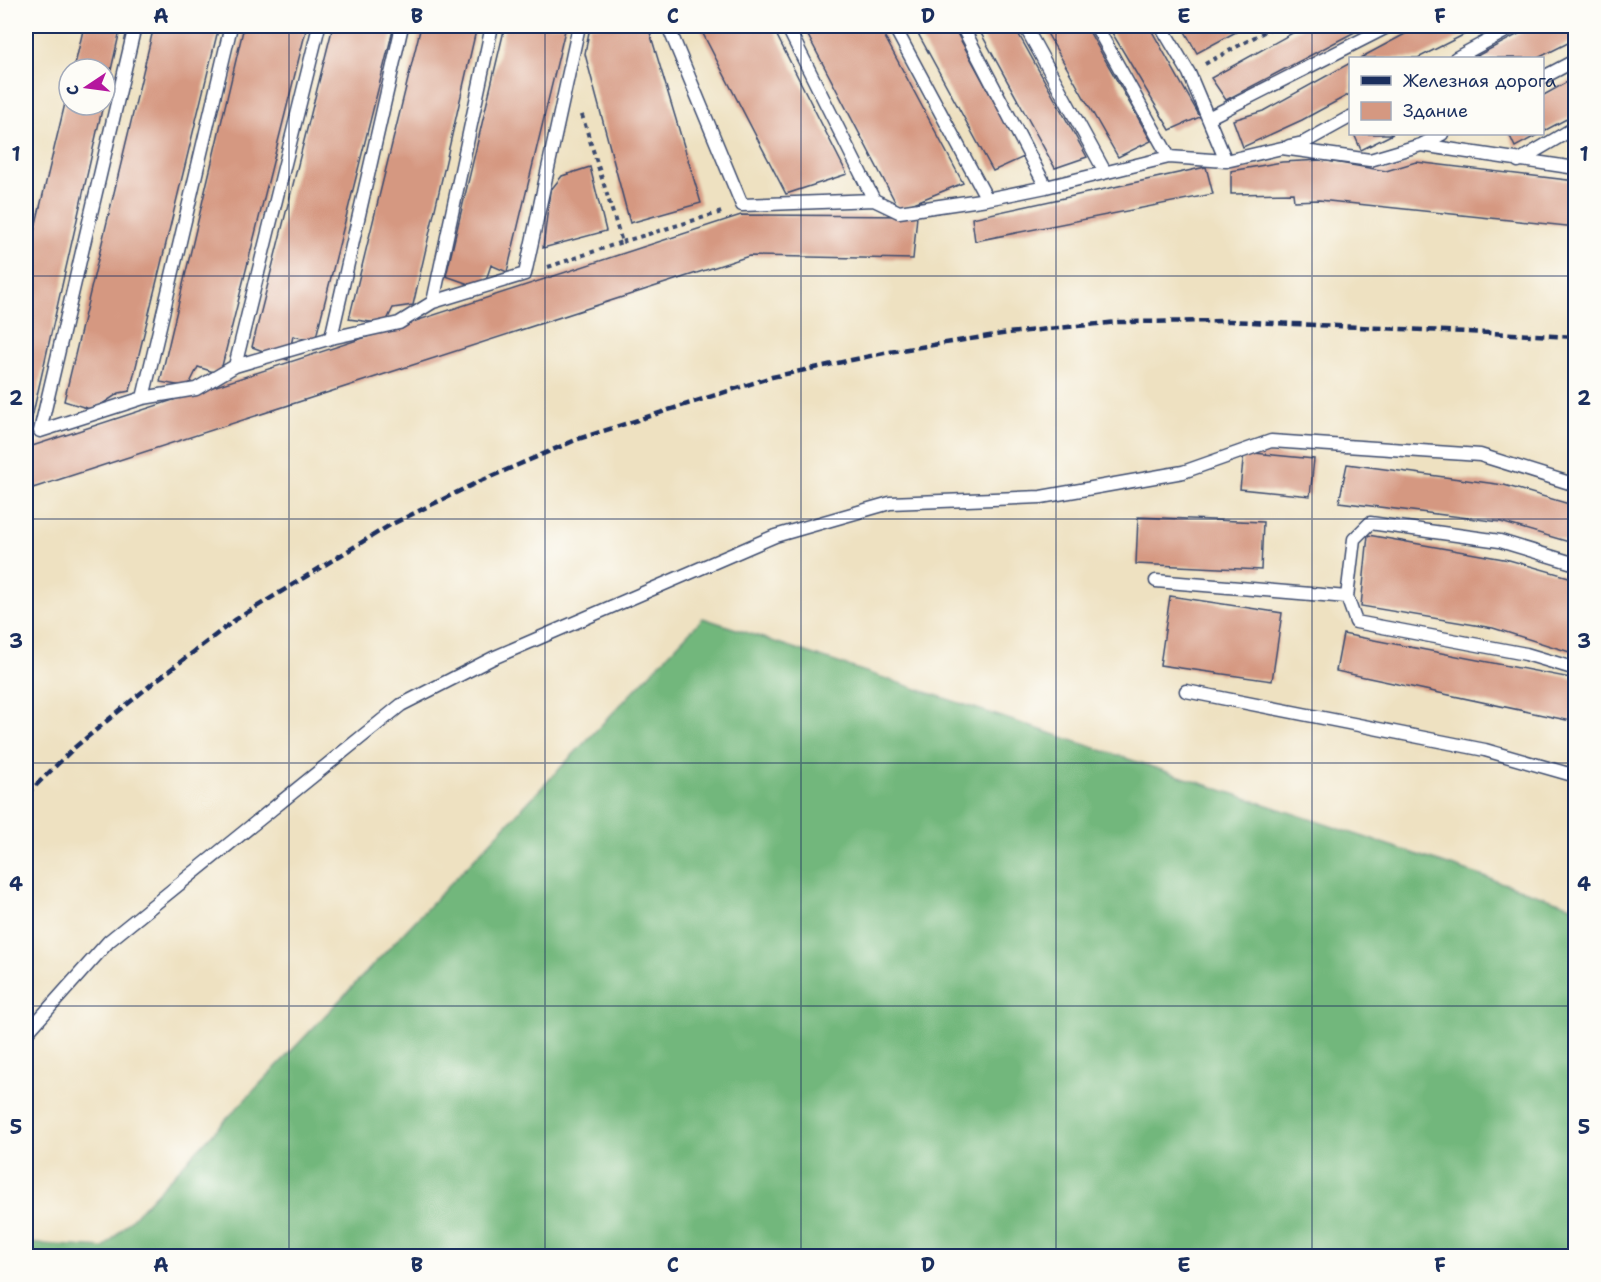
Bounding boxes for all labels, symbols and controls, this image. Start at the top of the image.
text: A [153,3,169,29]
text: B [411,3,423,29]
text: C [667,3,679,29]
text: D [921,3,935,29]
text: E [1177,3,1191,29]
text: F [1434,3,1446,29]
north arrow [57,57,117,117]
legend [1349,57,1544,135]
text: Железная дорога [1403,69,1556,93]
text: С [61,83,84,97]
text: Здание [1403,99,1468,123]
text: 1 [11,141,21,167]
text: 1 [1579,141,1589,167]
text: 2 [9,385,23,411]
text: 2 [1577,385,1591,411]
text: 3 [9,628,23,654]
text: 3 [1577,628,1591,654]
text: 4 [9,871,23,897]
text: 4 [1577,871,1591,897]
text: 5 [10,1114,22,1140]
text: 5 [1578,1114,1590,1140]
text: A [153,1252,169,1278]
text: B [411,1252,423,1278]
text: C [667,1252,679,1278]
text: D [921,1252,935,1278]
text: E [1177,1252,1191,1278]
text: F [1434,1252,1446,1278]

